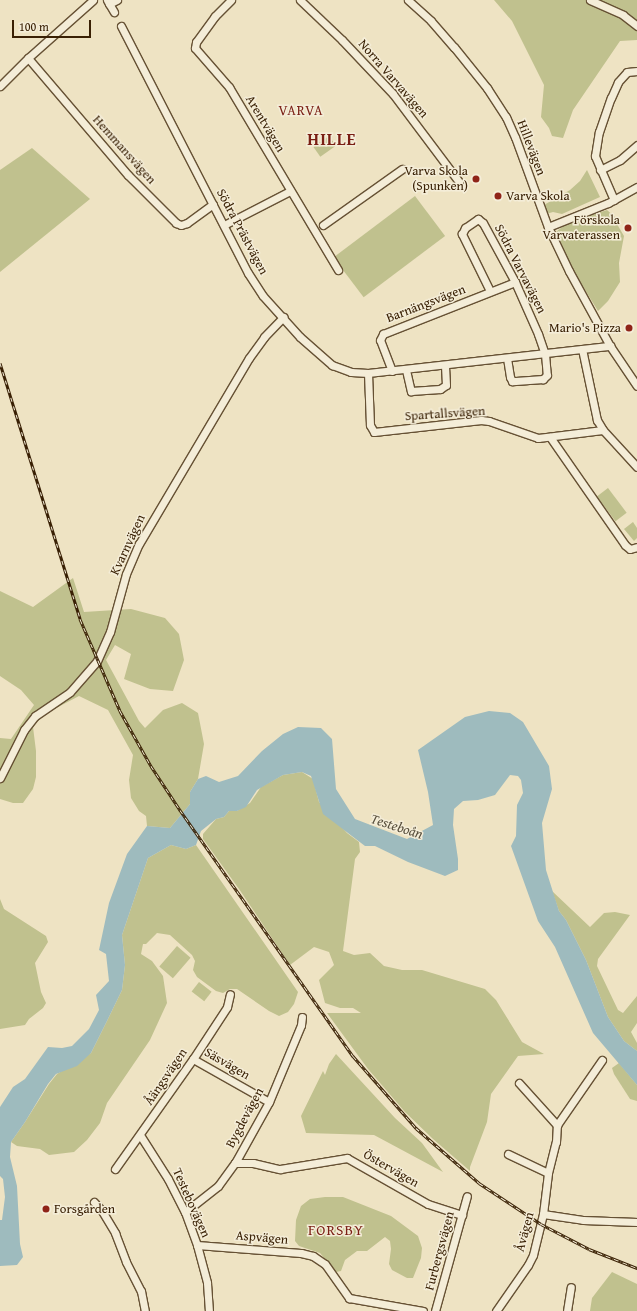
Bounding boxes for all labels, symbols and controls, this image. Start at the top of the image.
scale bar [14,12,93,38]
text: 100 m [19,18,49,35]
street label: Norra Varvavägen [355,37,431,121]
street label: Arentvägen [242,93,288,155]
district label: VARVA [278,102,324,118]
street label: Hemmansvägen [89,112,159,188]
street label: Hillevägen [513,118,549,178]
district label: HILLE [307,129,357,149]
place label: Varva Skola (Spunken) [404,164,468,195]
marker: Varva Skola (Spunken) [471,174,481,184]
street label: Södra Prästvägen [213,186,271,278]
place label: Varva Skola [506,188,570,204]
marker: Varva Skola [493,191,503,201]
place label: Förskola Varvaterassen [543,213,620,244]
street label: Södra Varvavägen [491,222,549,316]
marker: Förskola Varvaterassen [623,223,633,233]
street label: Barnängsvägen [384,282,468,326]
place label: Mario's Pizza [549,320,621,336]
marker: Mario's Pizza [624,323,634,333]
street label: Spartallsvägen [404,403,486,425]
street label: Kvarnvägen [107,512,149,578]
water label: Testeboån [369,810,425,842]
street label: Säsvägen [201,1045,253,1083]
street label: Åängsvägen [141,1046,191,1108]
street label: Bygdevägen [223,1085,267,1151]
street label: Östervägen [360,1147,422,1191]
street label: Testebovägen [169,1166,213,1240]
place label: Forsgården [54,1201,115,1217]
marker: Forsgården [41,1204,51,1214]
street label: Furbergsvägen [422,1210,458,1292]
street label: Åvägen [512,1210,538,1254]
district label: FORSBY [308,1221,364,1239]
street label: Aspvägen [235,1228,289,1248]

